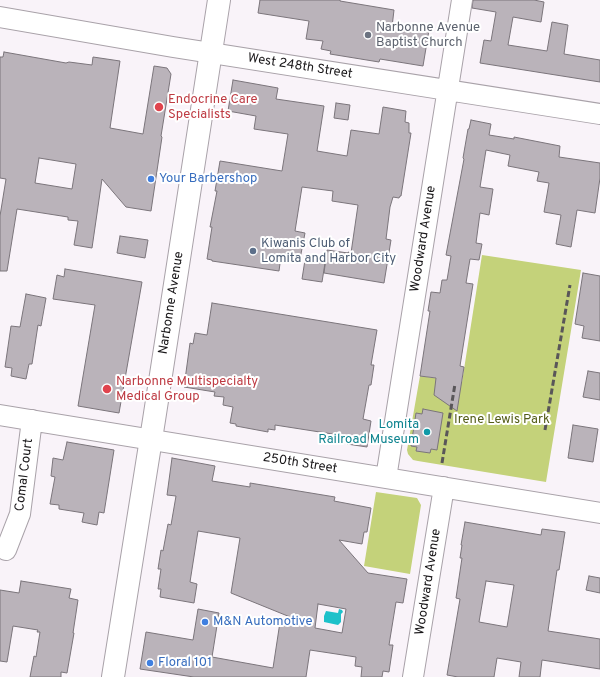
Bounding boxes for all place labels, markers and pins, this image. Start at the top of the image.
place label: Narbonne Avenue Baptist Church [376,20,480,51]
marker: Narbonne Avenue Baptist Church [363,30,373,40]
place label: Endocrine Care Specialists [168,92,258,123]
marker: Endocrine Care Specialists [153,101,165,113]
place label: Your Barbershop [159,171,257,187]
marker: Your Barbershop [146,174,156,184]
place label: Kiwanis Club of Lomita and Harbor City [261,236,396,267]
marker: Kiwanis Club of Lomita and Harbor City [248,246,258,256]
place label: Narbonne Multispecialty Medical Group [116,374,258,405]
marker: Narbonne Multispecialty Medical Group [101,383,113,395]
place label: Lomita Railroad Museum [318,417,419,448]
marker: Lomita Railroad Museum [422,427,432,437]
place label: M&N Automotive [213,614,312,630]
marker: M&N Automotive [200,617,210,627]
place label: Floral 101 [158,655,212,671]
marker: Floral 101 [145,658,155,668]

